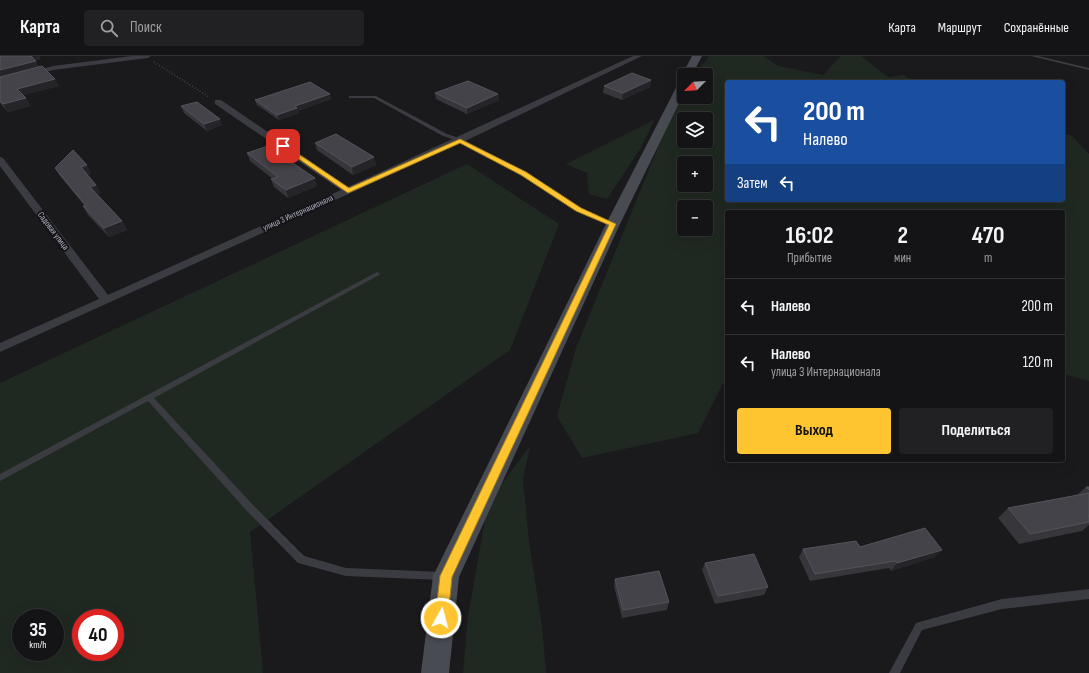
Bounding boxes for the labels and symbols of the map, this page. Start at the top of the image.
north arrow [677,68,713,104]
pin [266,129,300,163]
street label: улица 3 Интернационала [261,193,335,233]
street label: Садовая улица [35,210,71,252]
position arrow [420,597,462,639]
speed limit sign: 40 [72,609,124,661]

